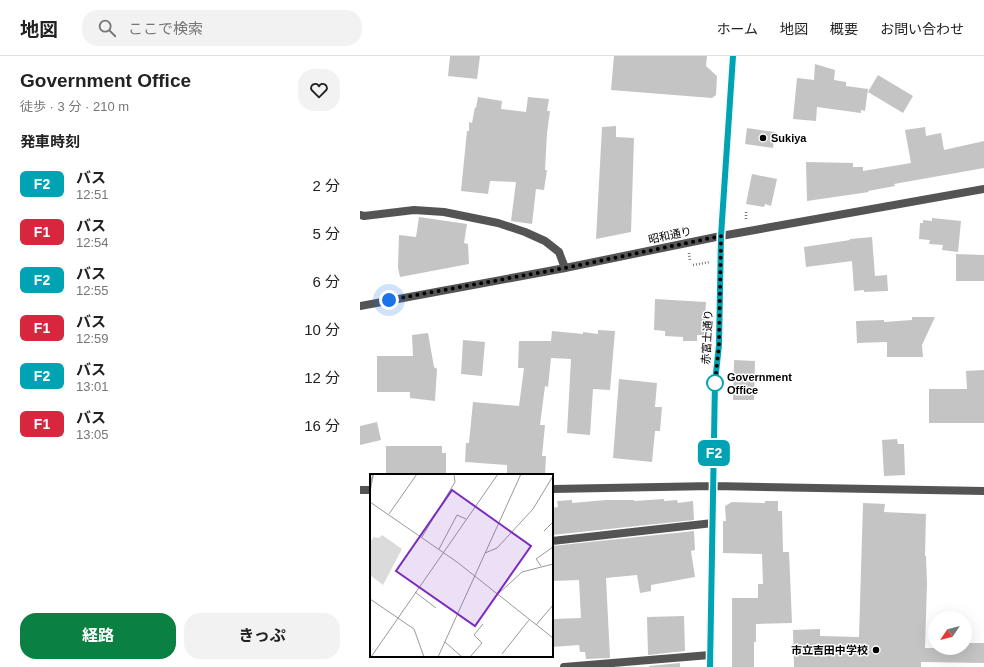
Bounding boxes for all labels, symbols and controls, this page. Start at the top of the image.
search box [82,10,362,46]
icon: search [96,17,118,39]
text: 地図 [20,19,58,40]
text: ここで検索 [128,20,203,37]
text: ホーム [716,21,758,37]
text: 地図 [780,21,808,37]
text: 概要 [830,21,858,37]
text: お問い合わせ [880,21,964,37]
button: heart [298,69,340,111]
text: Government Office [20,70,191,91]
text: 徒歩 · 3 分 · 210 m [20,99,129,114]
place label: Sukiya [771,132,807,144]
text: 発車時刻 [20,133,80,150]
marker: Sukiya [758,133,768,143]
text: バス [76,169,106,186]
text: F2 [34,176,50,192]
text: 2 分 [312,177,340,194]
text: 12:51 [76,187,109,202]
text: バス [76,217,106,234]
text: F1 [34,224,50,240]
text: 5 分 [312,225,340,242]
street label: 昭和通り [647,225,693,245]
text: 12:54 [76,235,109,250]
text: バス [76,265,106,282]
text: F2 [34,272,50,288]
text: 6 分 [312,273,340,290]
text: 12:55 [76,283,109,298]
your location [379,290,399,310]
street label: 赤富士通り [700,309,714,365]
text: バス [76,313,106,330]
text: F1 [34,320,50,336]
text: 10 分 [304,321,340,338]
text: 12:59 [76,331,109,346]
text: バス [76,361,106,378]
text: F2 [34,368,50,384]
text: 12 分 [304,369,340,386]
place label: Government Office [727,371,792,396]
marker: Government Office [706,374,724,392]
text: 13:01 [76,379,109,394]
text: バス [76,409,106,426]
text: F1 [34,416,50,432]
text: 16 分 [304,417,340,434]
text: 13:05 [76,427,109,442]
line badge: F2 [696,440,732,466]
text: F2 [706,445,722,461]
inset map [370,474,553,657]
north arrow [928,611,972,655]
map controls [928,611,972,655]
button: 経路 [20,613,176,659]
button: きっぷ [184,613,340,659]
place label: 市立吉田中学校 [791,644,868,656]
marker: 市立吉田中学校 [871,645,881,655]

